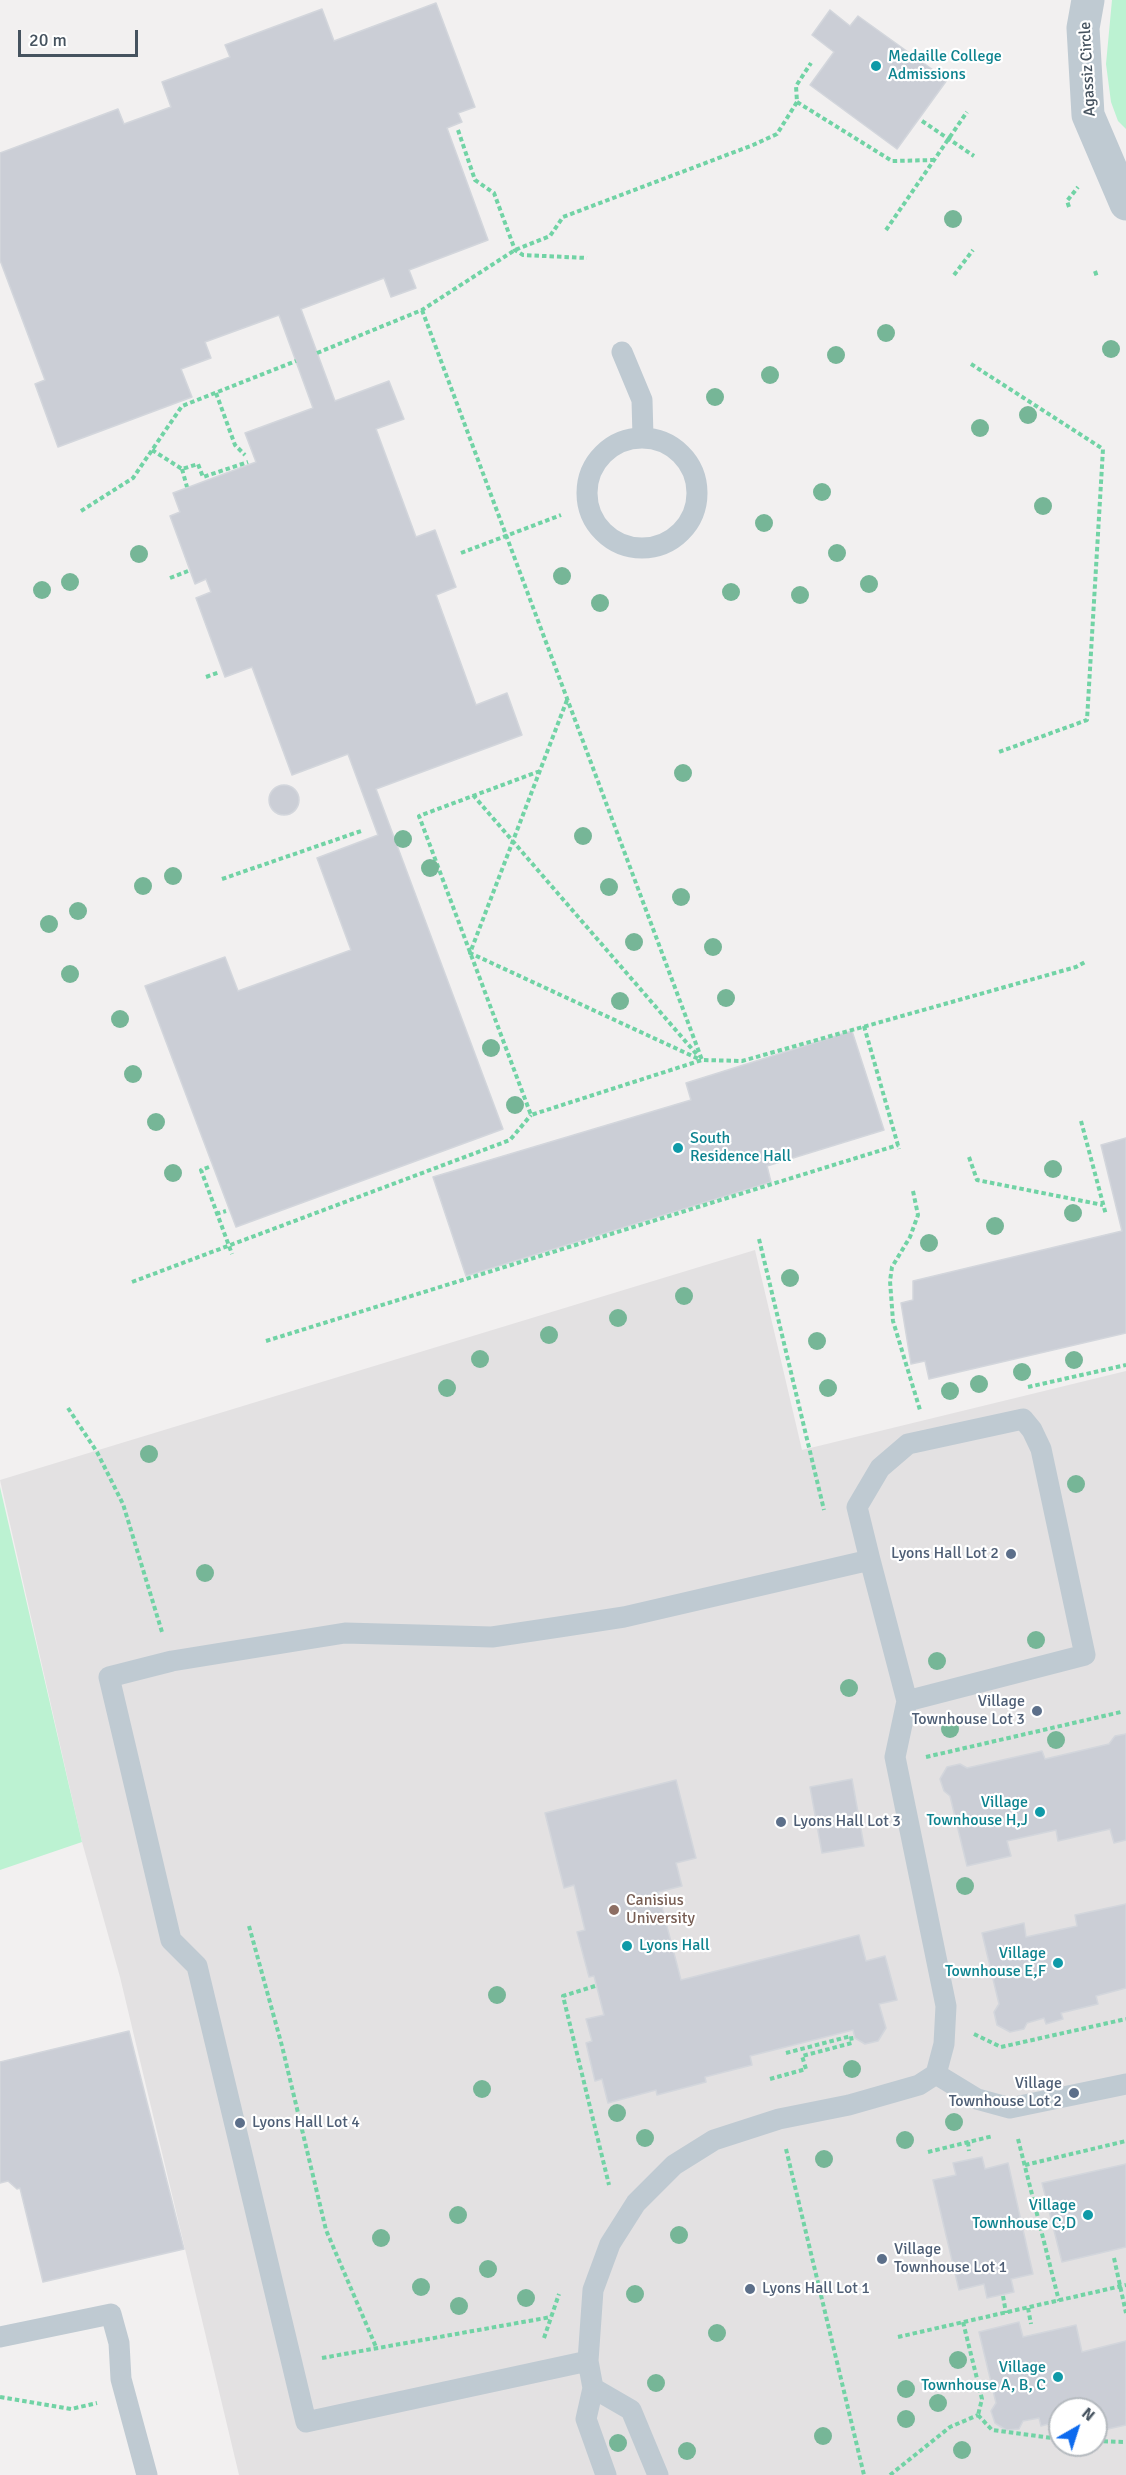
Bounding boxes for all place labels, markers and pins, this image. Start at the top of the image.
place label: Medaille College Admissions [888,47,1002,85]
marker: Medaille College Admissions [869,59,883,73]
place label: South Residence Hall [690,1129,791,1167]
marker: South Residence Hall [671,1141,685,1155]
place label: Lyons Hall Lot 2 [891,1544,999,1564]
marker: Lyons Hall Lot 2 [1004,1547,1018,1561]
place label: Village Townhouse Lot 3 [912,1692,1025,1730]
marker: Village Townhouse Lot 3 [1030,1704,1044,1718]
place label: Village Townhouse H,J [926,1793,1028,1831]
marker: Village Townhouse H,J [1033,1805,1047,1819]
place label: Lyons Hall Lot 3 [793,1812,901,1832]
marker: Lyons Hall Lot 3 [774,1815,788,1829]
place label: Canisius University [626,1891,695,1929]
marker: Canisius University [607,1903,621,1917]
place label: Lyons Hall [639,1936,710,1956]
marker: Lyons Hall [620,1939,634,1953]
place label: Village Townhouse E,F [945,1944,1046,1982]
marker: Village Townhouse E,F [1051,1956,1065,1970]
place label: Village Townhouse Lot 2 [949,2074,1062,2112]
marker: Village Townhouse Lot 2 [1067,2086,1081,2100]
place label: Lyons Hall Lot 4 [252,2113,360,2133]
marker: Lyons Hall Lot 4 [233,2116,247,2130]
place label: Village Townhouse C,D [972,2196,1076,2234]
marker: Village Townhouse C,D [1081,2208,1095,2222]
place label: Village Townhouse Lot 1 [894,2240,1007,2278]
marker: Village Townhouse Lot 1 [875,2252,889,2266]
place label: Lyons Hall Lot 1 [762,2279,870,2299]
marker: Lyons Hall Lot 1 [743,2282,757,2296]
place label: Village Townhouse A, B, C [921,2358,1046,2396]
marker: Village Townhouse A, B, C [1051,2370,1065,2384]

